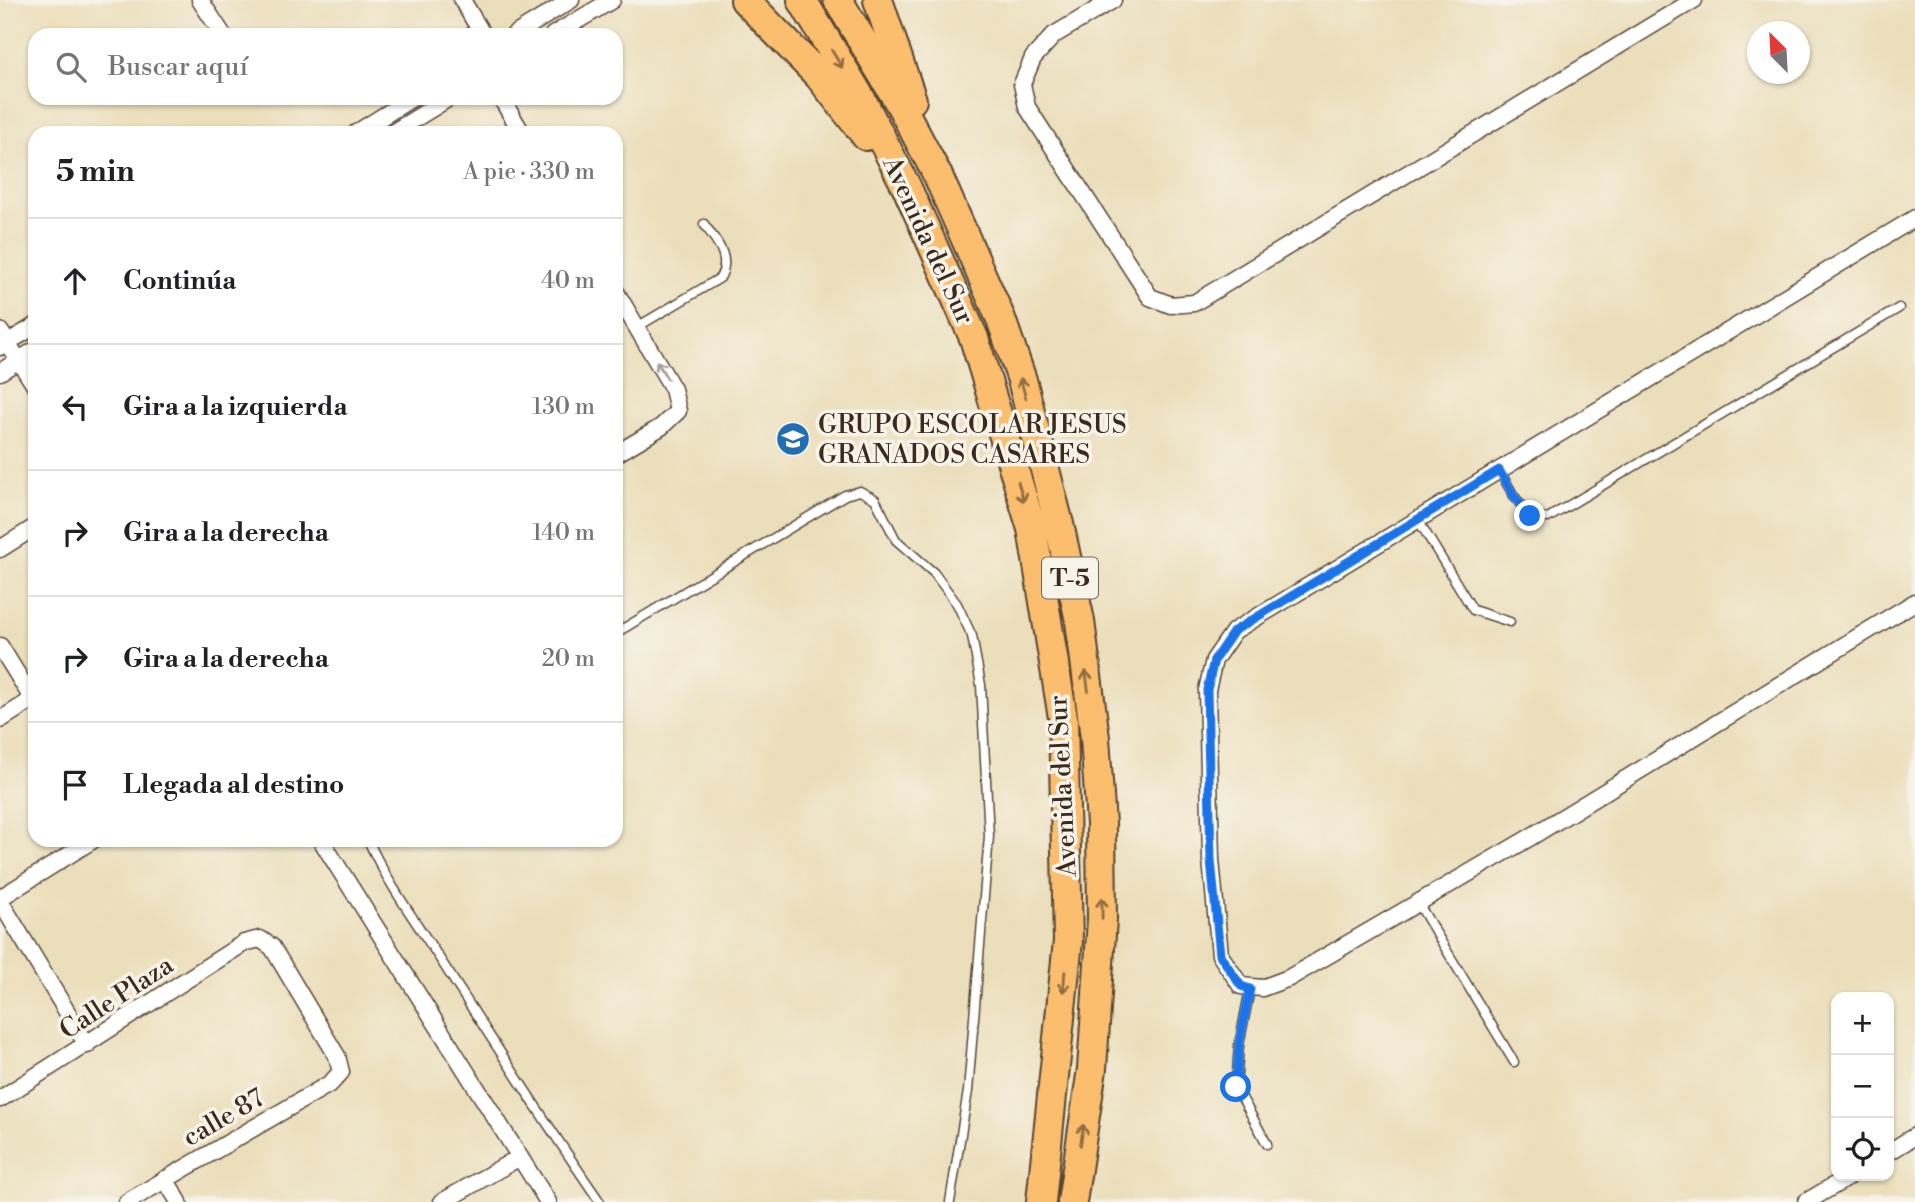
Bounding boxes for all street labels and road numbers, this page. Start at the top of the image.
street label: Avenida del Sur [875,150,981,329]
road number: T-5 [1042,558,1098,598]
street label: Avenida del Sur [1042,694,1084,878]
street label: Calle Plaza [54,949,180,1046]
street label: calle 87 [177,1082,270,1154]

